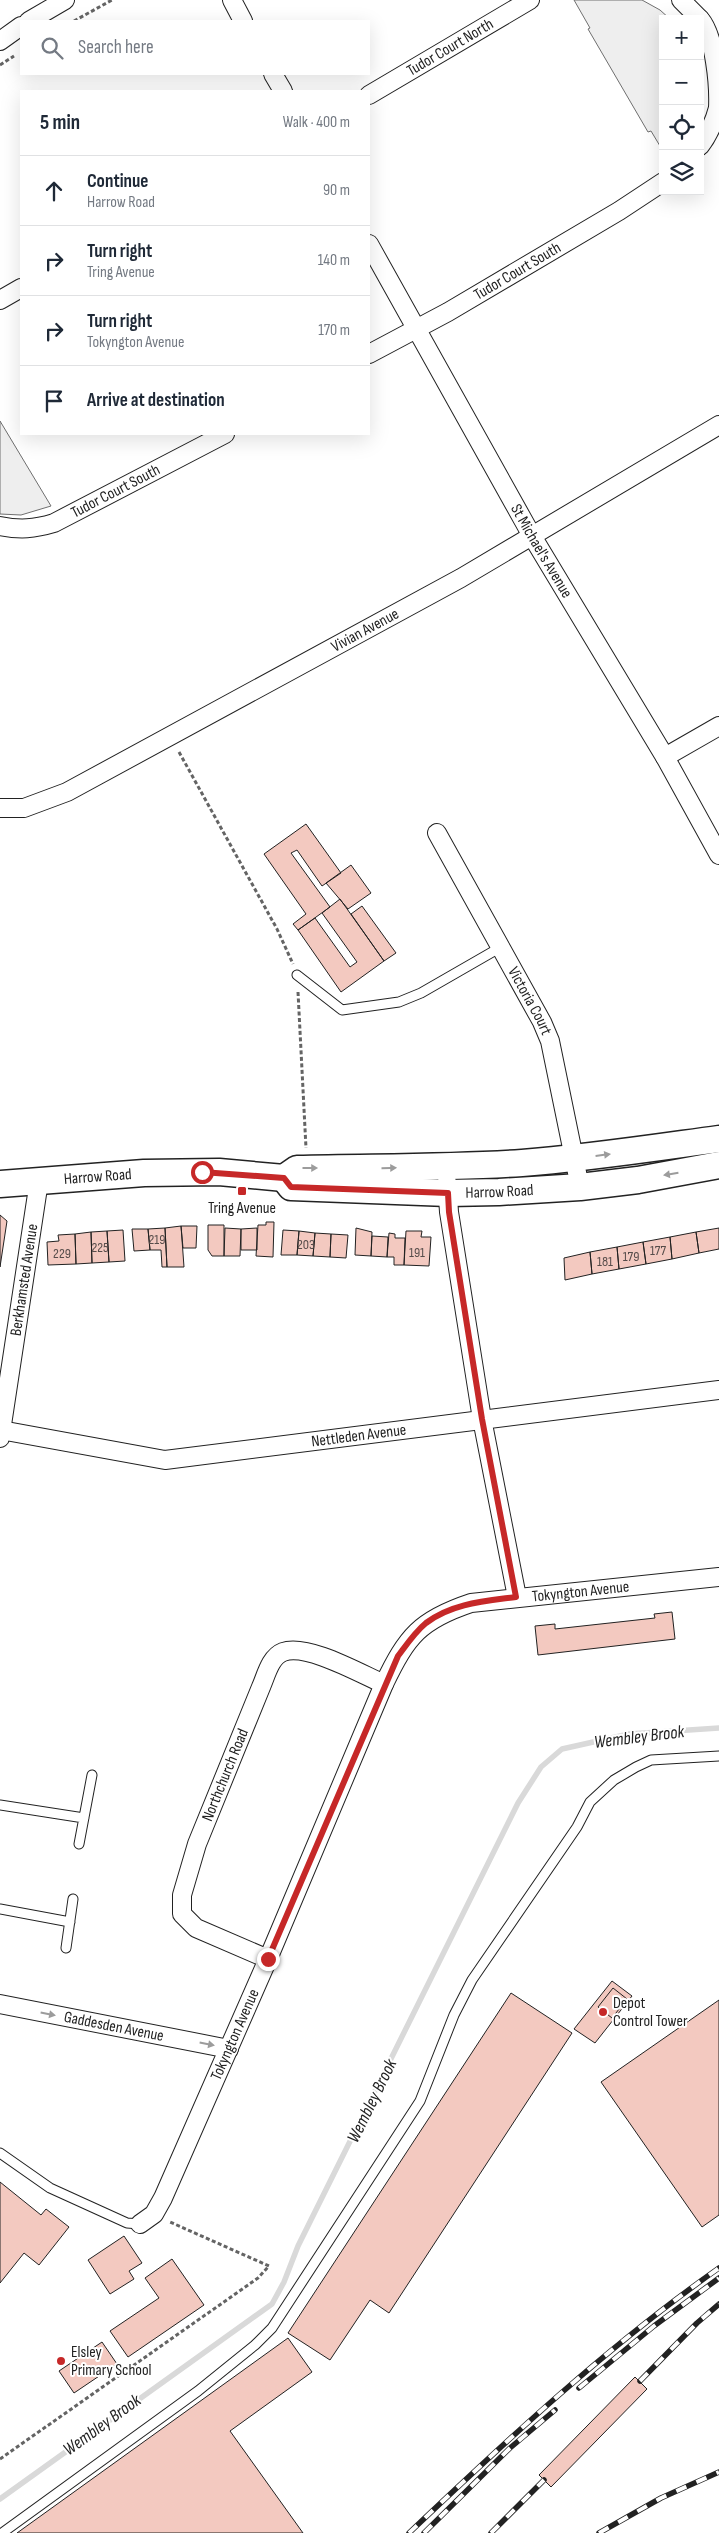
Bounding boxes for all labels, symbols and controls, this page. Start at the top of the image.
street label: Tudor Court North [403,14,497,80]
map controls [659,15,704,195]
button: + [659,15,704,60]
search box [20,20,370,75]
icon: search [38,34,66,62]
text: Search here [78,36,154,59]
button: − [659,60,704,105]
button: locate [659,105,704,150]
text: 5 min [40,110,80,135]
text: Walk · 400 m [283,113,350,132]
button: layers [659,150,704,195]
text: Continue [87,170,148,193]
icon: ahead [40,177,68,205]
text: 90 m [323,181,350,200]
text: Harrow Road [87,193,155,212]
street label: Tudor Court South [470,238,564,304]
text: Turn right [87,240,152,263]
icon: right [40,247,68,275]
text: 140 m [318,251,350,270]
text: Tring Avenue [87,263,155,282]
text: Turn right [87,310,152,333]
icon: right [40,317,68,345]
text: 170 m [318,321,350,340]
text: Tokyngton Avenue [87,333,184,352]
icon: arrive [40,387,68,415]
text: Arrive at destination [87,389,225,412]
street label: Tudor Court South [68,460,163,522]
street label: St Michael's Avenue [507,501,576,601]
street label: Vivian Avenue [328,604,402,656]
street label: Victoria Court [504,964,556,1038]
one-way arrow [595,1150,611,1158]
route start [191,1161,214,1184]
street label: Harrow Road [63,1164,132,1189]
one-way arrow [303,1164,319,1172]
one-way arrow [381,1164,397,1172]
one-way arrow [663,1171,679,1179]
street label: Harrow Road [465,1180,534,1202]
marker: Tring Avenue [236,1185,248,1197]
place label: Tring Avenue [208,1199,276,1218]
street label: Berkhamsted Avenue [6,1223,42,1337]
house number: 219 [149,1231,165,1248]
house number: 203 [297,1236,315,1253]
house number: 225 [91,1239,109,1256]
house number: 177 [650,1242,666,1259]
house number: 191 [409,1244,425,1261]
house number: 229 [53,1245,71,1262]
house number: 179 [623,1248,639,1265]
house number: 181 [597,1253,613,1270]
street label: Nettleden Avenue [310,1420,407,1451]
street label: Tokyngton Avenue [531,1577,630,1606]
water label: Wembley Brook [593,1721,687,1753]
street label: Northchurch Road [198,1726,253,1824]
route end [257,1948,280,1971]
street label: Tokyngton Avenue [206,1986,263,2083]
place label: Depot Control Tower [613,1994,688,2031]
marker: Depot Control Tower [597,2006,609,2018]
street label: Gaddesden Avenue [62,2007,165,2045]
one-way arrow [40,2010,56,2018]
one-way arrow [200,2041,216,2049]
water label: Wembley Brook [343,2055,402,2146]
place label: Elsley Primary School [71,2343,152,2380]
marker: Elsley Primary School [55,2355,67,2367]
water label: Wembley Brook [59,2389,146,2460]

